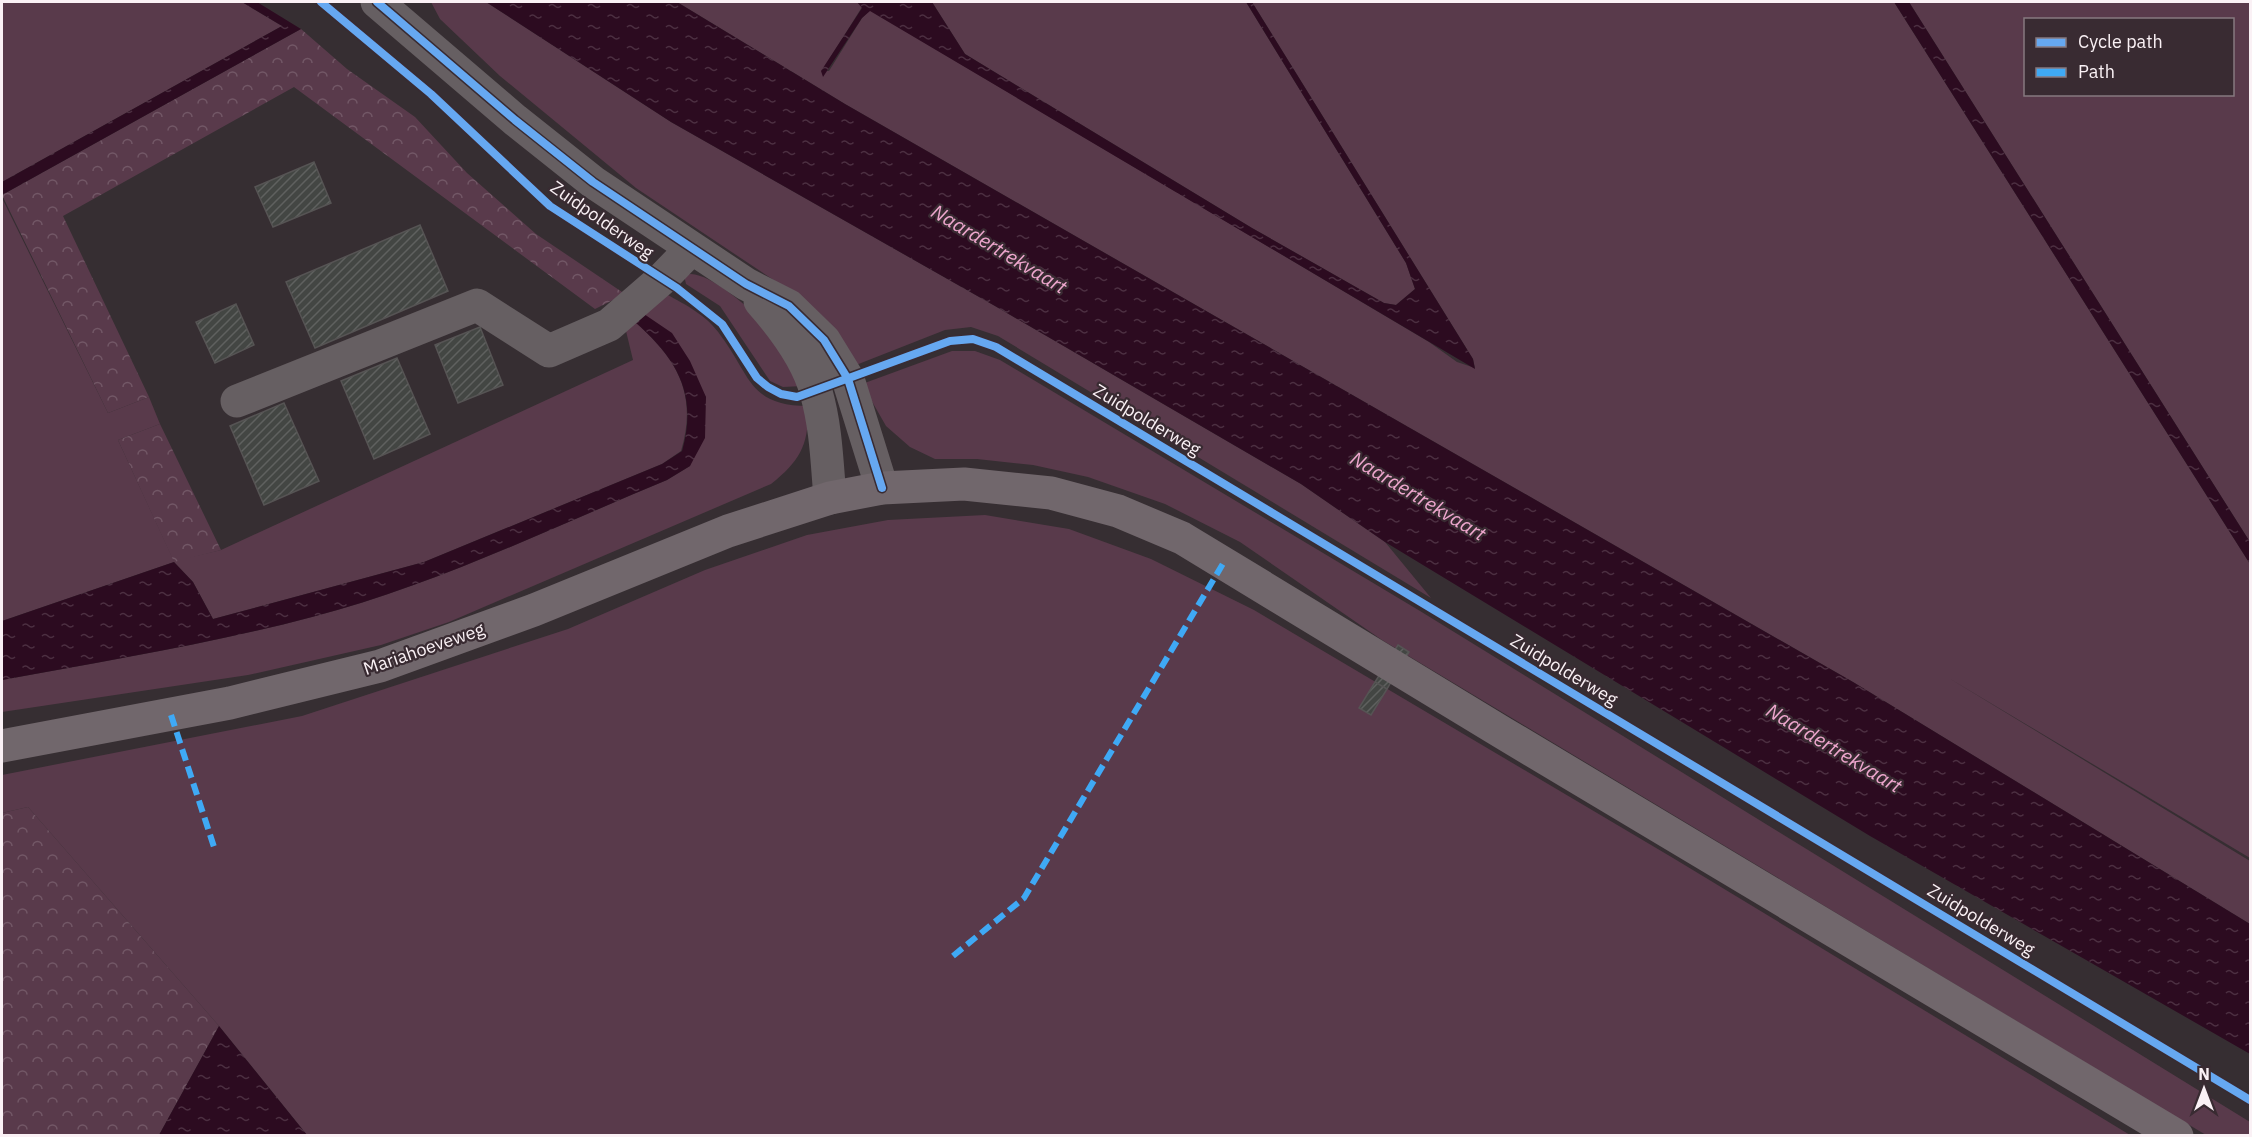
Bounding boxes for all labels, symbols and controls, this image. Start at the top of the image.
legend [2024,18,2234,96]
text: Cycle path [2078,30,2163,53]
text: Path [2078,60,2115,83]
street label: Zuidpolderweg [546,175,659,264]
water label: Naardertrekvaart [926,197,1073,300]
street label: Zuidpolderweg [1089,379,1205,461]
water label: Naardertrekvaart [1345,444,1492,547]
street label: Mariahoeveweg [360,617,488,680]
street label: Zuidpolderweg [1506,629,1622,711]
water label: Naardertrekvaart [1761,696,1908,799]
street label: Zuidpolderweg [1923,879,2039,961]
north arrow [2174,1059,2234,1119]
text: N [2198,1064,2210,1084]

